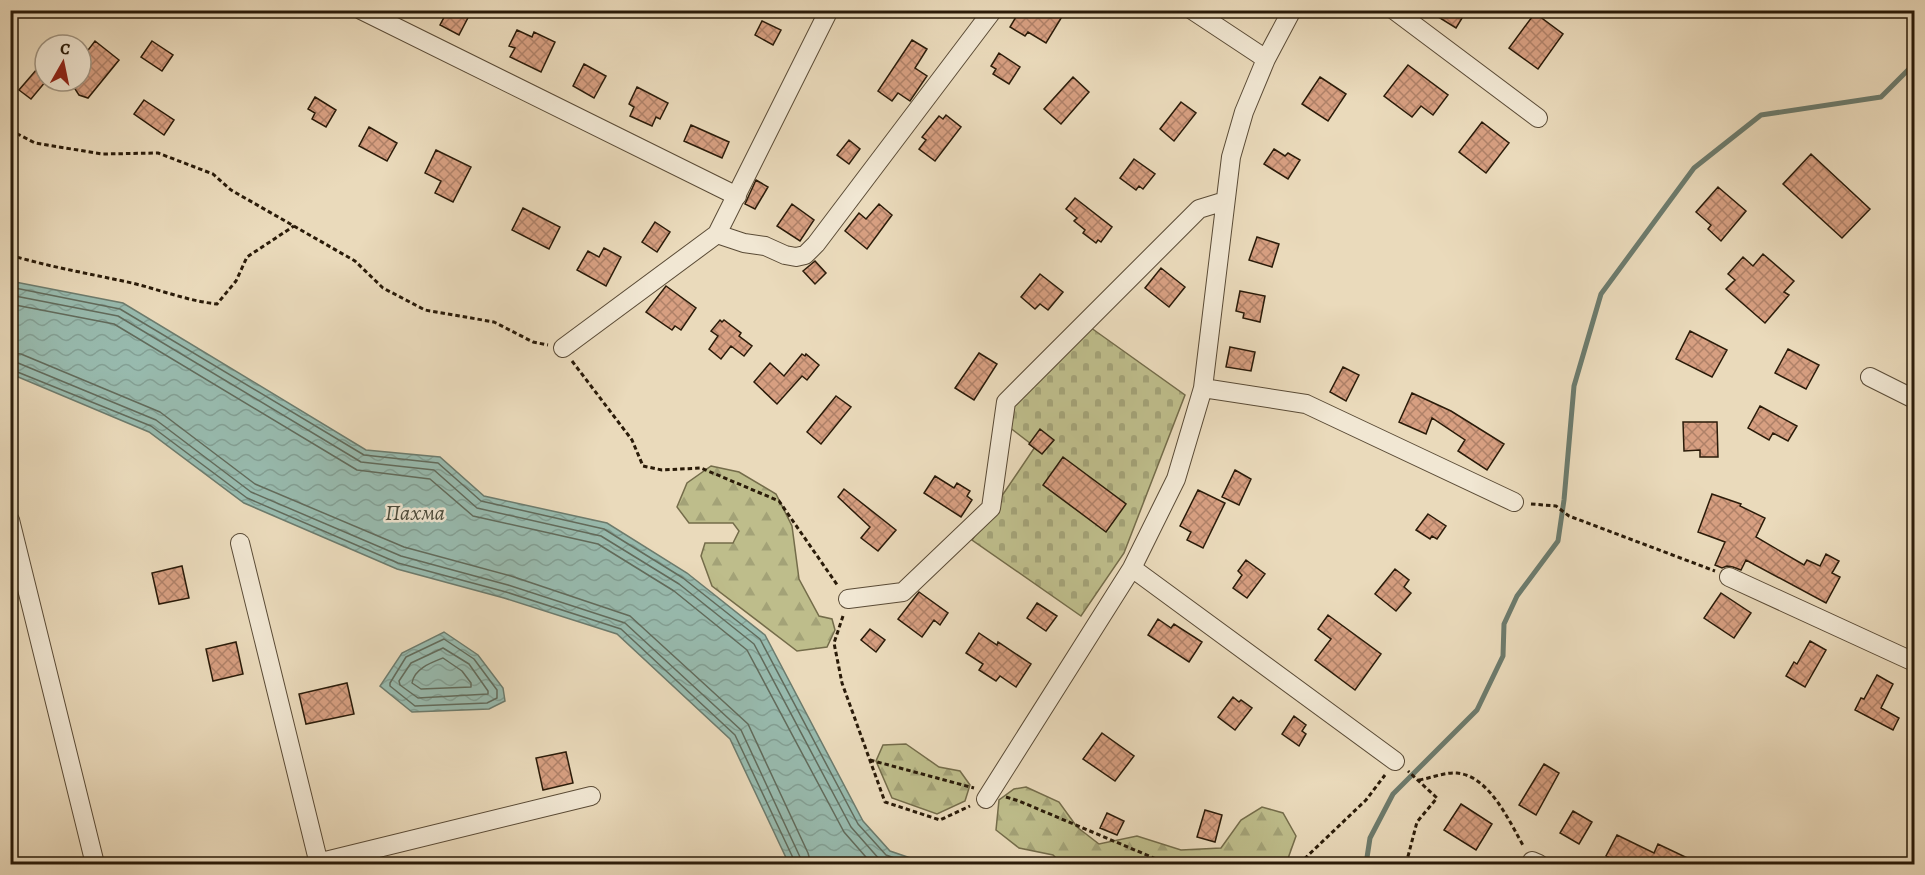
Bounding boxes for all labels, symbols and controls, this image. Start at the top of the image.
north arrow [33,33,93,93]
text: С [59,38,72,61]
water label: Пахма [385,498,445,528]

